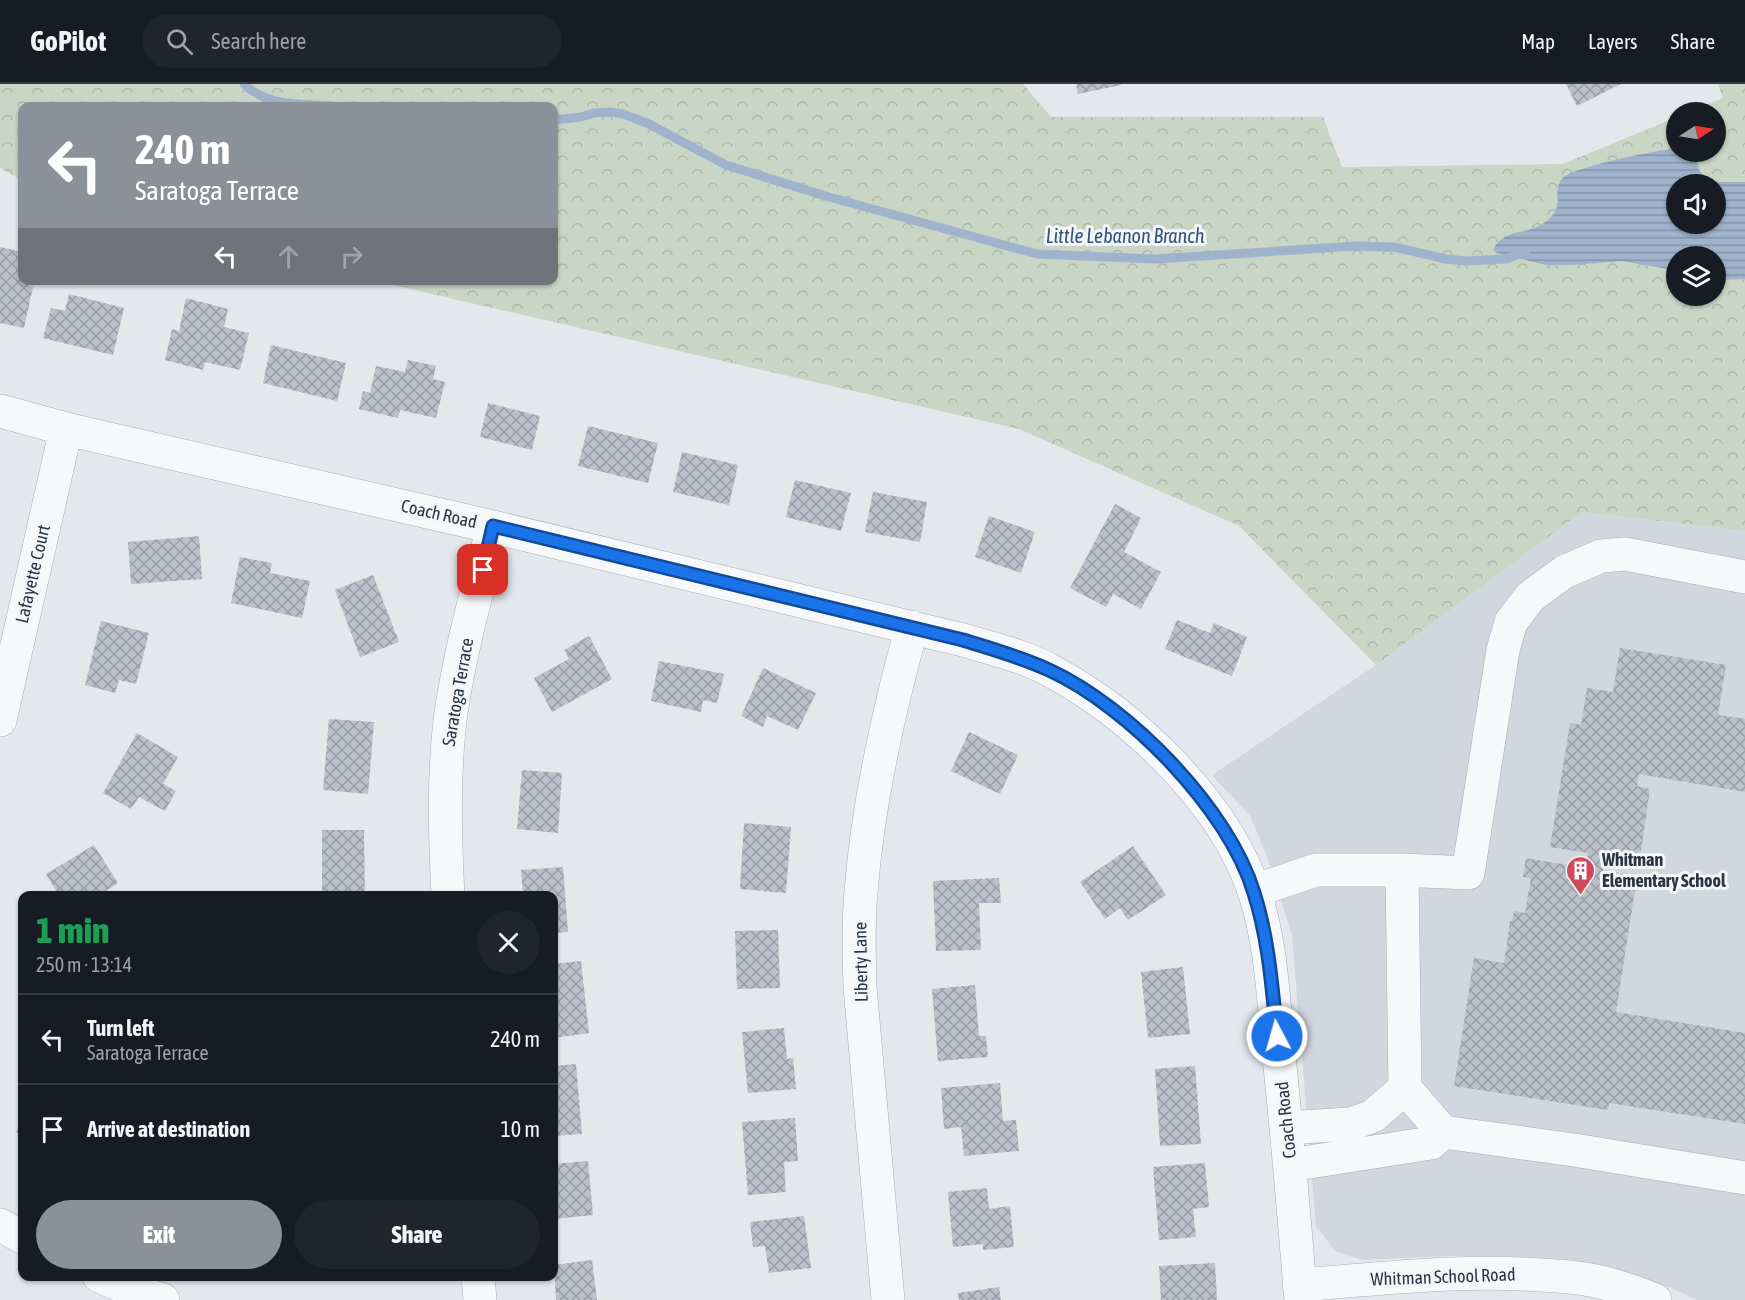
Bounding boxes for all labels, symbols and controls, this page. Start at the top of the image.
search box [142,14,562,68]
text: GoPilot [30,25,106,57]
icon: search [163,25,196,58]
text: Search here [211,28,306,54]
text: Map [1521,29,1555,53]
text: Layers [1588,29,1638,53]
text: Share [1671,29,1715,53]
north arrow [1666,102,1726,162]
map controls [1666,102,1726,306]
text: 240 m [135,125,230,173]
icon: left [36,126,114,204]
button: sound [1666,174,1726,234]
text: Saratoga Terrace [135,175,299,206]
water label: Little Lebanon Branch [1046,224,1205,247]
icon: left [209,240,242,273]
icon: ahead [272,240,305,273]
icon: right [335,240,368,273]
button: layers [1666,246,1726,306]
street label: Coach Road [399,495,479,532]
street label: Lafayette Court [11,523,54,625]
pin [457,544,508,595]
icon: arrive [466,553,499,586]
street label: Saratoga Terrace [438,636,477,748]
place label: Whitman Elementary School [1601,849,1726,891]
building icon: Whitman Elementary School [1565,854,1597,896]
text: 1 min [36,909,110,951]
button: close [477,911,540,974]
street label: Liberty Lane [849,922,872,1002]
text: 250 m · 13:14 [36,953,132,976]
position arrow [1245,1004,1309,1068]
text: Turn left [87,1015,154,1041]
icon: left [36,1023,69,1056]
text: 240 m [490,1026,540,1052]
text: Saratoga Terrace [87,1041,209,1064]
street label: Coach Road [1271,1081,1300,1160]
icon: arrive [36,1113,69,1146]
text: Arrive at destination [87,1116,250,1142]
text: 10 m [500,1116,540,1142]
button: Exit [36,1200,282,1269]
button: Share [294,1200,540,1269]
street label: Whitman School Road [1370,1263,1516,1290]

